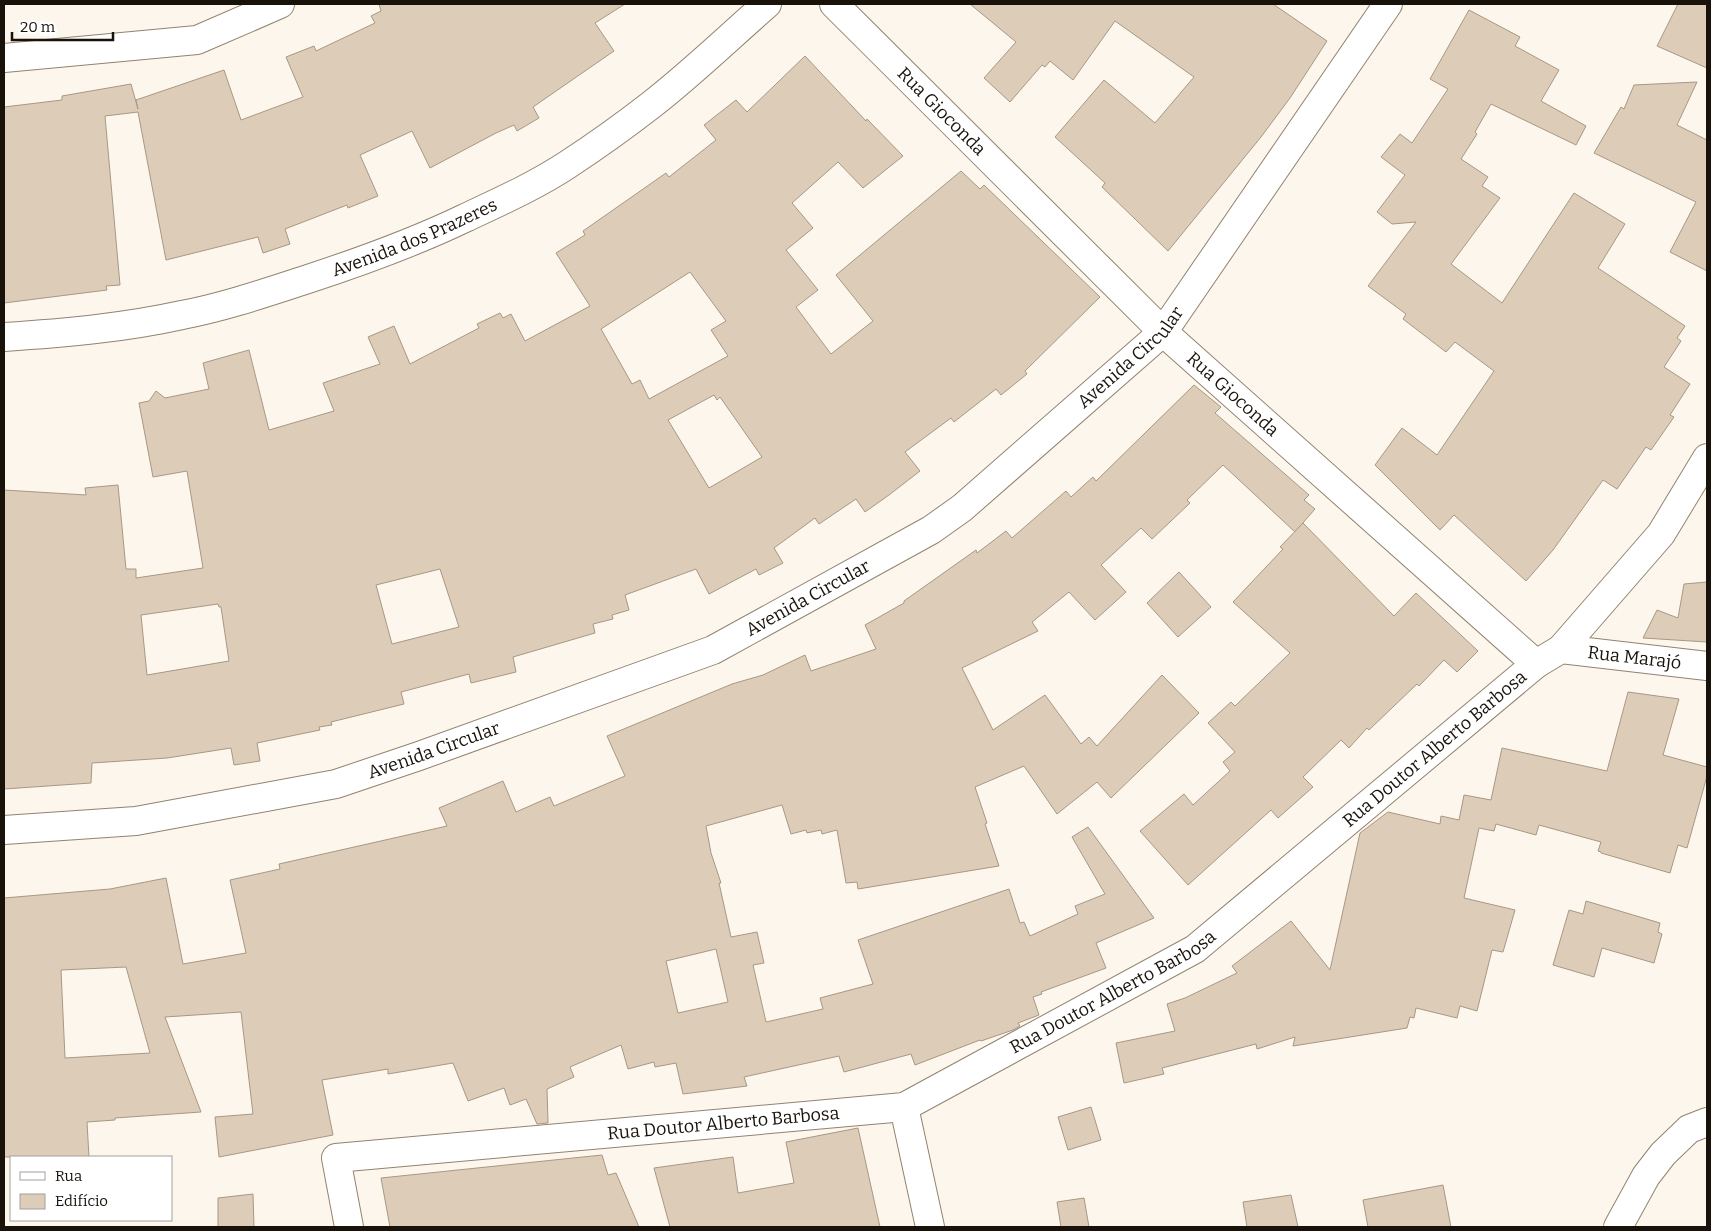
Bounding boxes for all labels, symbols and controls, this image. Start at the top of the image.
scale bar [12,10,114,42]
text: 20 m [20,18,56,36]
street label: Rua Gioconda [893,63,991,160]
street label: Avenida dos Prazeres [329,194,501,281]
street label: Avenida Circular [1073,302,1188,413]
street label: Rua Gioconda [1182,347,1284,441]
street label: Avenida Circular [742,555,874,641]
street label: Rua Marajó [1586,641,1683,674]
street label: Rua Doutor Alberto Barbosa [1338,665,1531,832]
street label: Avenida Circular [365,717,503,784]
street label: Rua Doutor Alberto Barbosa [1006,925,1220,1058]
street label: Rua Doutor Alberto Barbosa [606,1102,840,1145]
legend [10,1156,172,1221]
text: Rua [55,1167,82,1185]
text: Edifício [55,1192,108,1210]

